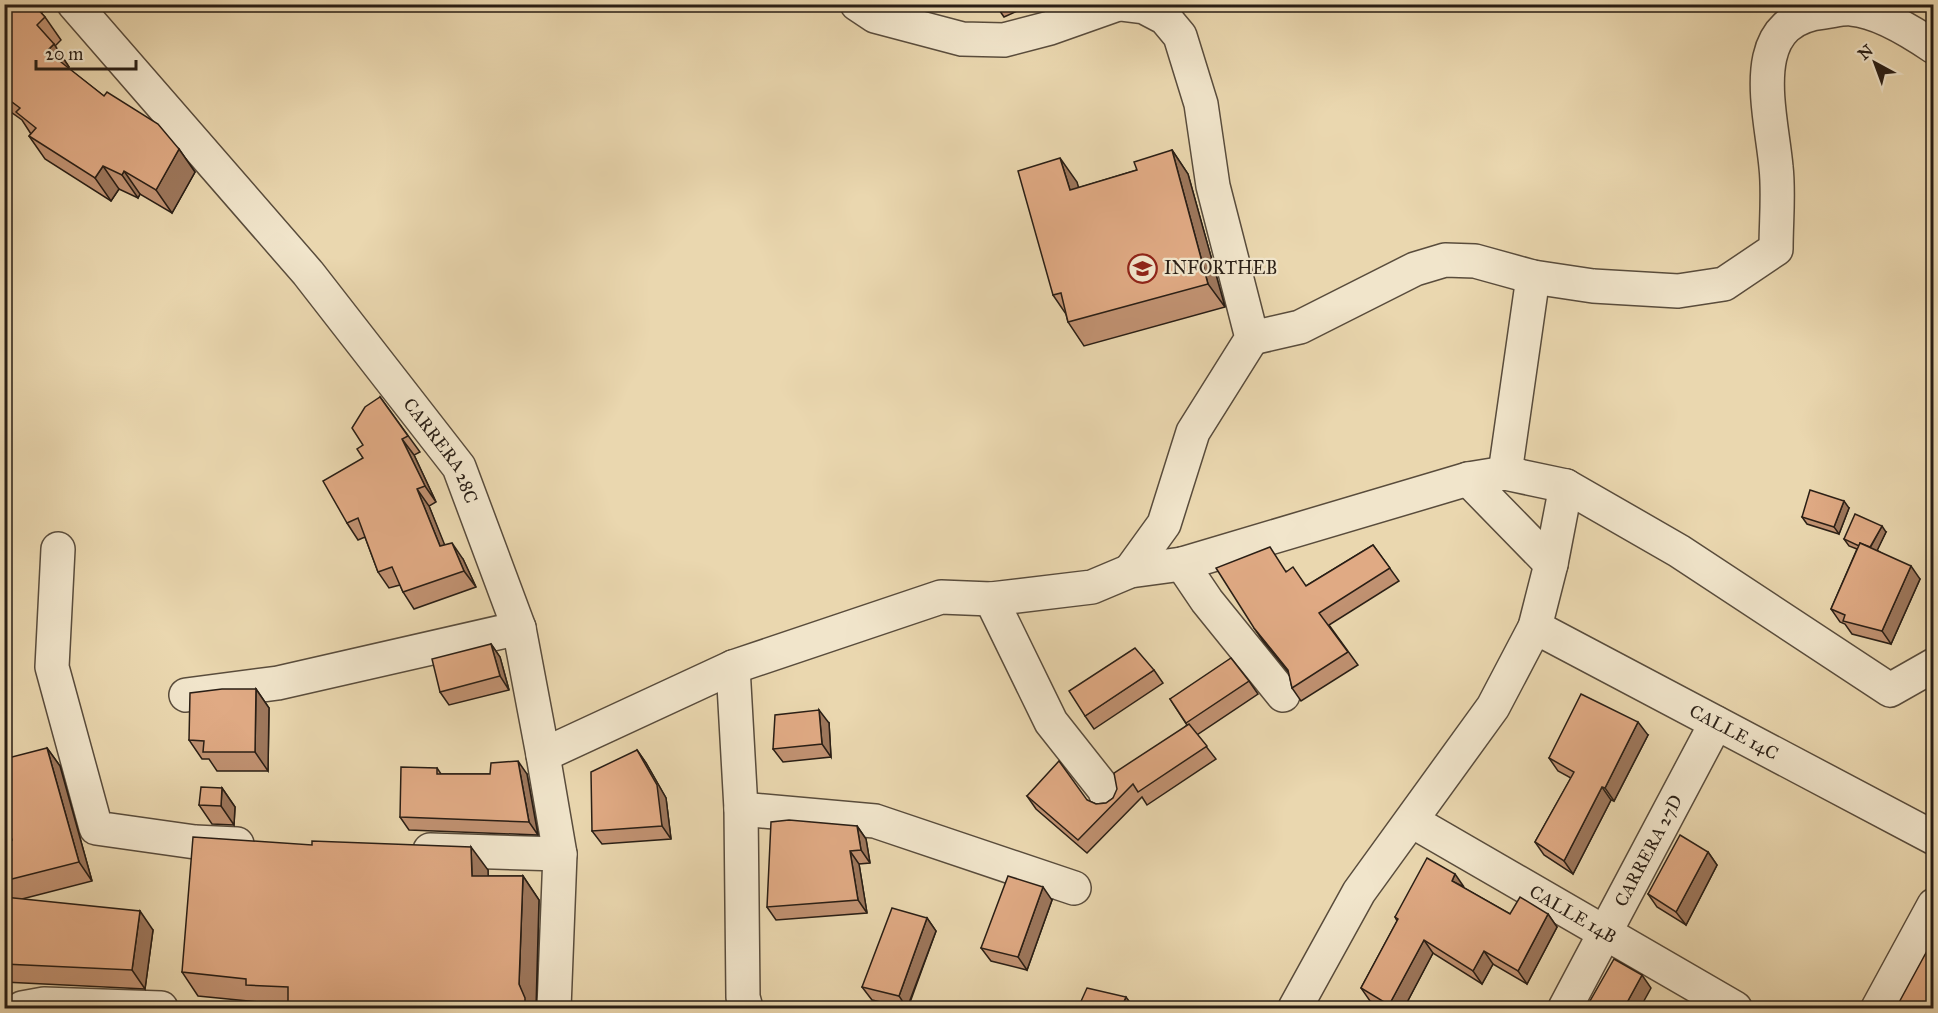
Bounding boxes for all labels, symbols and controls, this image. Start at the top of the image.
scale bar [36,33,136,71]
north arrow [1845,33,1905,93]
text: N [1854,40,1877,64]
text: 20 m [45,43,83,65]
school or university icon: INFORTHEB [1127,252,1159,284]
place label: INFORTHEB [1164,257,1277,279]
street label: CARRERA 28C [398,394,482,506]
street label: CALLE 14C [1686,700,1782,765]
street label: CARRERA 27D [1610,791,1687,910]
street label: CALLE 14B [1526,880,1620,948]

